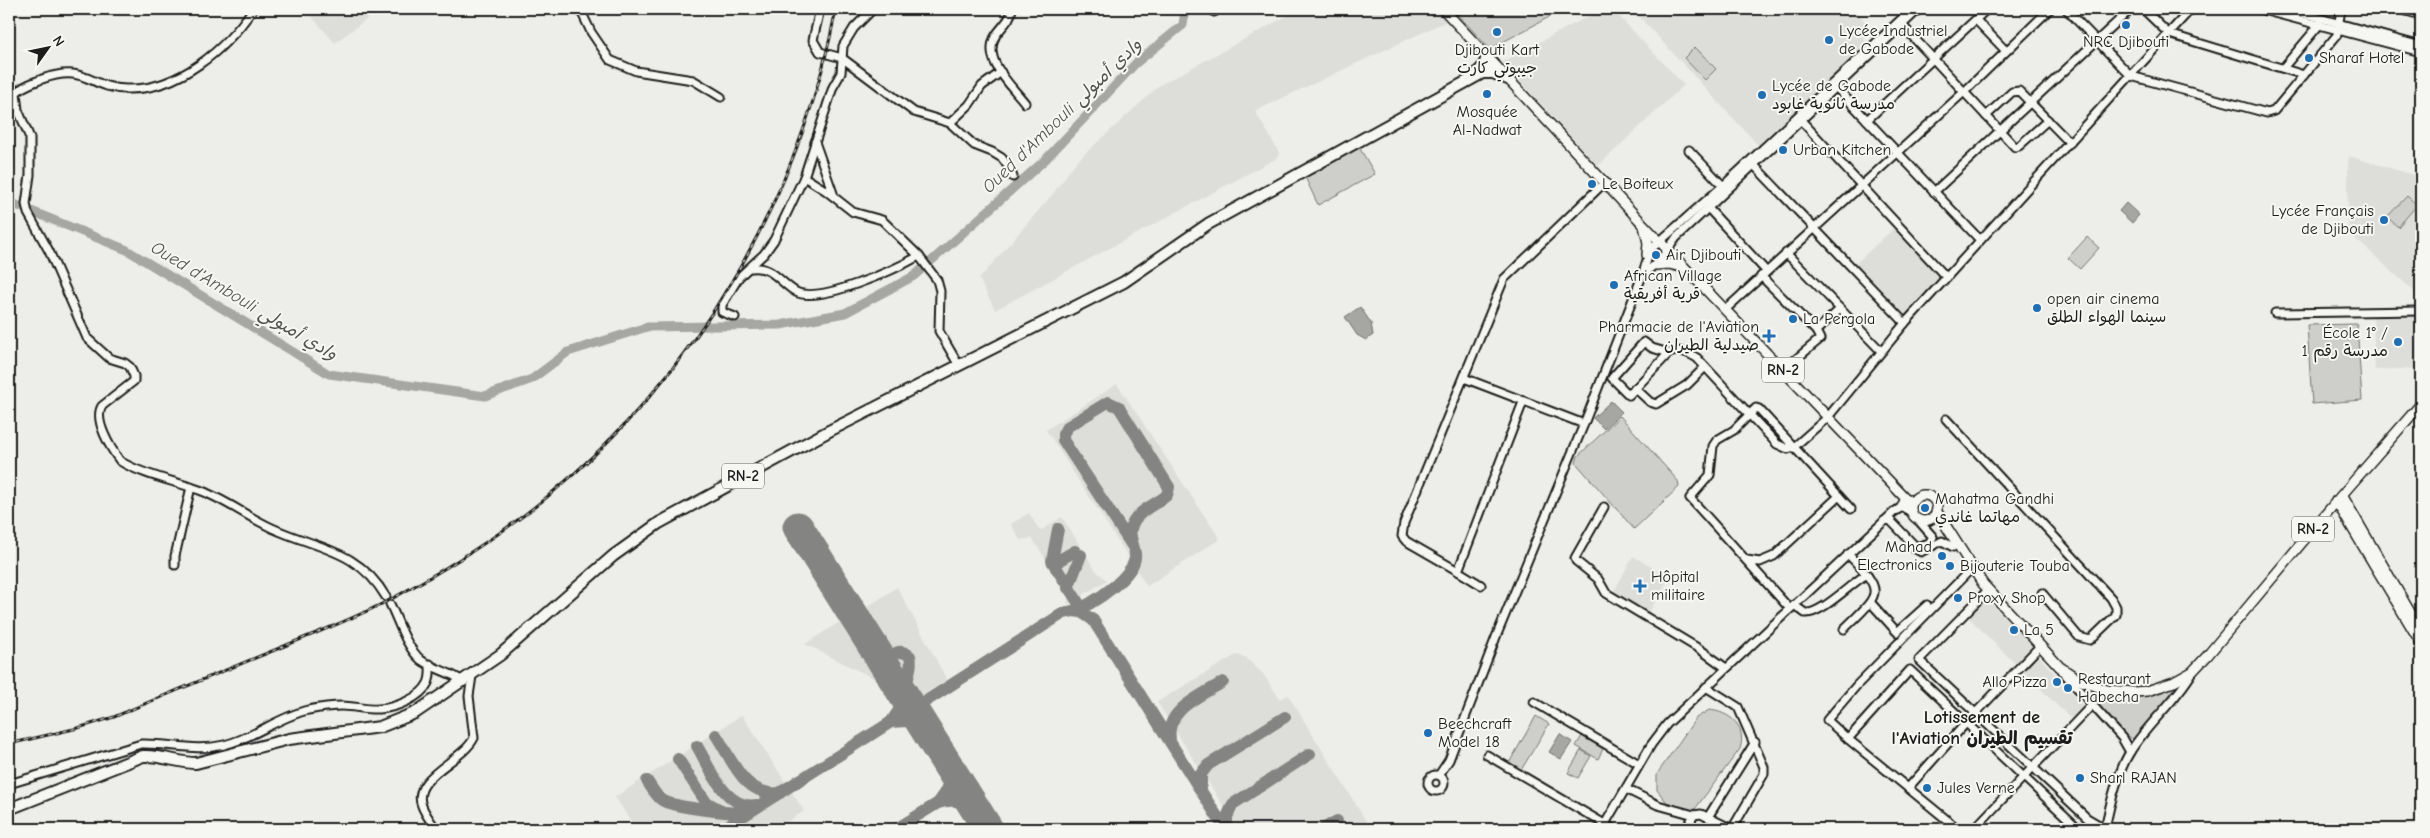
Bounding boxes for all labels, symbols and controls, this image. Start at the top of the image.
marker: NRC Djibouti [2120,19,2132,31]
north arrow [22,22,72,72]
place label: Lycée Industriel de Gabode [1839,22,1948,58]
marker: Djibouti Kart جيبوتي كارت [1491,26,1503,38]
text: N [49,33,68,50]
water label: Oued d'Ambouli وادي أمبولي [977,33,1150,201]
place label: NRC Djibouti [2083,33,2169,51]
marker: Lycée Industriel de Gabode [1823,34,1835,46]
place label: Djibouti Kart جيبوتي كارت [1455,41,1540,82]
place label: Sharaf Hotel [2319,49,2404,67]
marker: Sharaf Hotel [2303,52,2315,64]
place label: Lycée de Gabode مدرسة ثانوية غابود [1772,77,1895,114]
marker: Mosquée Al-Nadwat [1481,88,1493,100]
marker: Lycée de Gabode مدرسة ثانوية غابود [1756,89,1768,101]
place label: Mosquée Al-Nadwat [1453,103,1522,139]
place label: Urban Kitchen [1793,141,1891,159]
marker: Urban Kitchen [1777,144,1789,156]
place label: Le Boiteux [1602,175,1673,193]
marker: Le Boiteux [1586,178,1598,190]
place label: Lycée Français de Djibouti [2271,202,2374,238]
marker: Lycée Français de Djibouti [2378,214,2390,226]
water label: Oued d'Ambouli وادي أمبولي [145,236,342,370]
place label: Air Djibouti [1666,246,1742,264]
marker: Air Djibouti [1650,249,1662,261]
place label: African Village قرية أفريقية [1624,267,1722,303]
marker: African Village قرية أفريقية [1608,279,1620,291]
place label: open air cinema سينما الهواء الطلق [2047,290,2166,327]
marker: open air cinema سينما الهواء الطلق [2031,302,2043,314]
place label: La Pergola [1803,310,1875,328]
marker: La Pergola [1787,313,1799,325]
place label: Pharmacie de l'Aviation صيدلية الطيران [1599,318,1759,354]
place label: École 1° / مدرسة رقم 1 [2301,323,2388,363]
marker: Pharmacie de l'Aviation صيدلية الطيران [1763,330,1775,342]
marker: École 1° / مدرسة رقم 1 [2392,336,2404,348]
road number: RN-2 [1762,358,1804,382]
road number: RN-2 [722,464,764,488]
place label: Mahatma Gandhi مهاتما غاندي [1935,490,2054,528]
marker: Mahatma Gandhi مهاتما غاندي [1919,502,1931,514]
road number: RN-2 [2292,516,2334,542]
place label: Mahad Electronics [1857,538,1932,574]
marker: Mahad Electronics [1936,550,1948,562]
place label: Bijouterie Touba [1960,557,2070,575]
marker: Bijouterie Touba [1944,560,1956,572]
place label: Hôpital militaire [1651,568,1705,604]
marker: Hôpital militaire [1633,579,1647,593]
place label: Proxy Shop [1968,589,2046,607]
marker: Proxy Shop [1952,592,1964,604]
place label: La 5 [2024,621,2054,639]
marker: La 5 [2008,624,2020,636]
place label: Restaurant Habecha [2078,670,2151,706]
place label: Allo Pizza [1983,673,2047,691]
marker: Allo Pizza [2051,676,2063,688]
marker: Restaurant Habecha [2062,682,2074,694]
district label: Lotissement de l'Aviation تقسيم الطيران [1892,707,2073,752]
place label: Beechcraft Model 18 [1438,715,1512,751]
marker: Beechcraft Model 18 [1422,727,1434,739]
place label: Sharl RAJAN [2090,769,2177,787]
marker: Sharl RAJAN [2074,772,2086,784]
place label: Jules Verne [1937,779,2015,797]
marker: Jules Verne [1921,782,1933,794]

